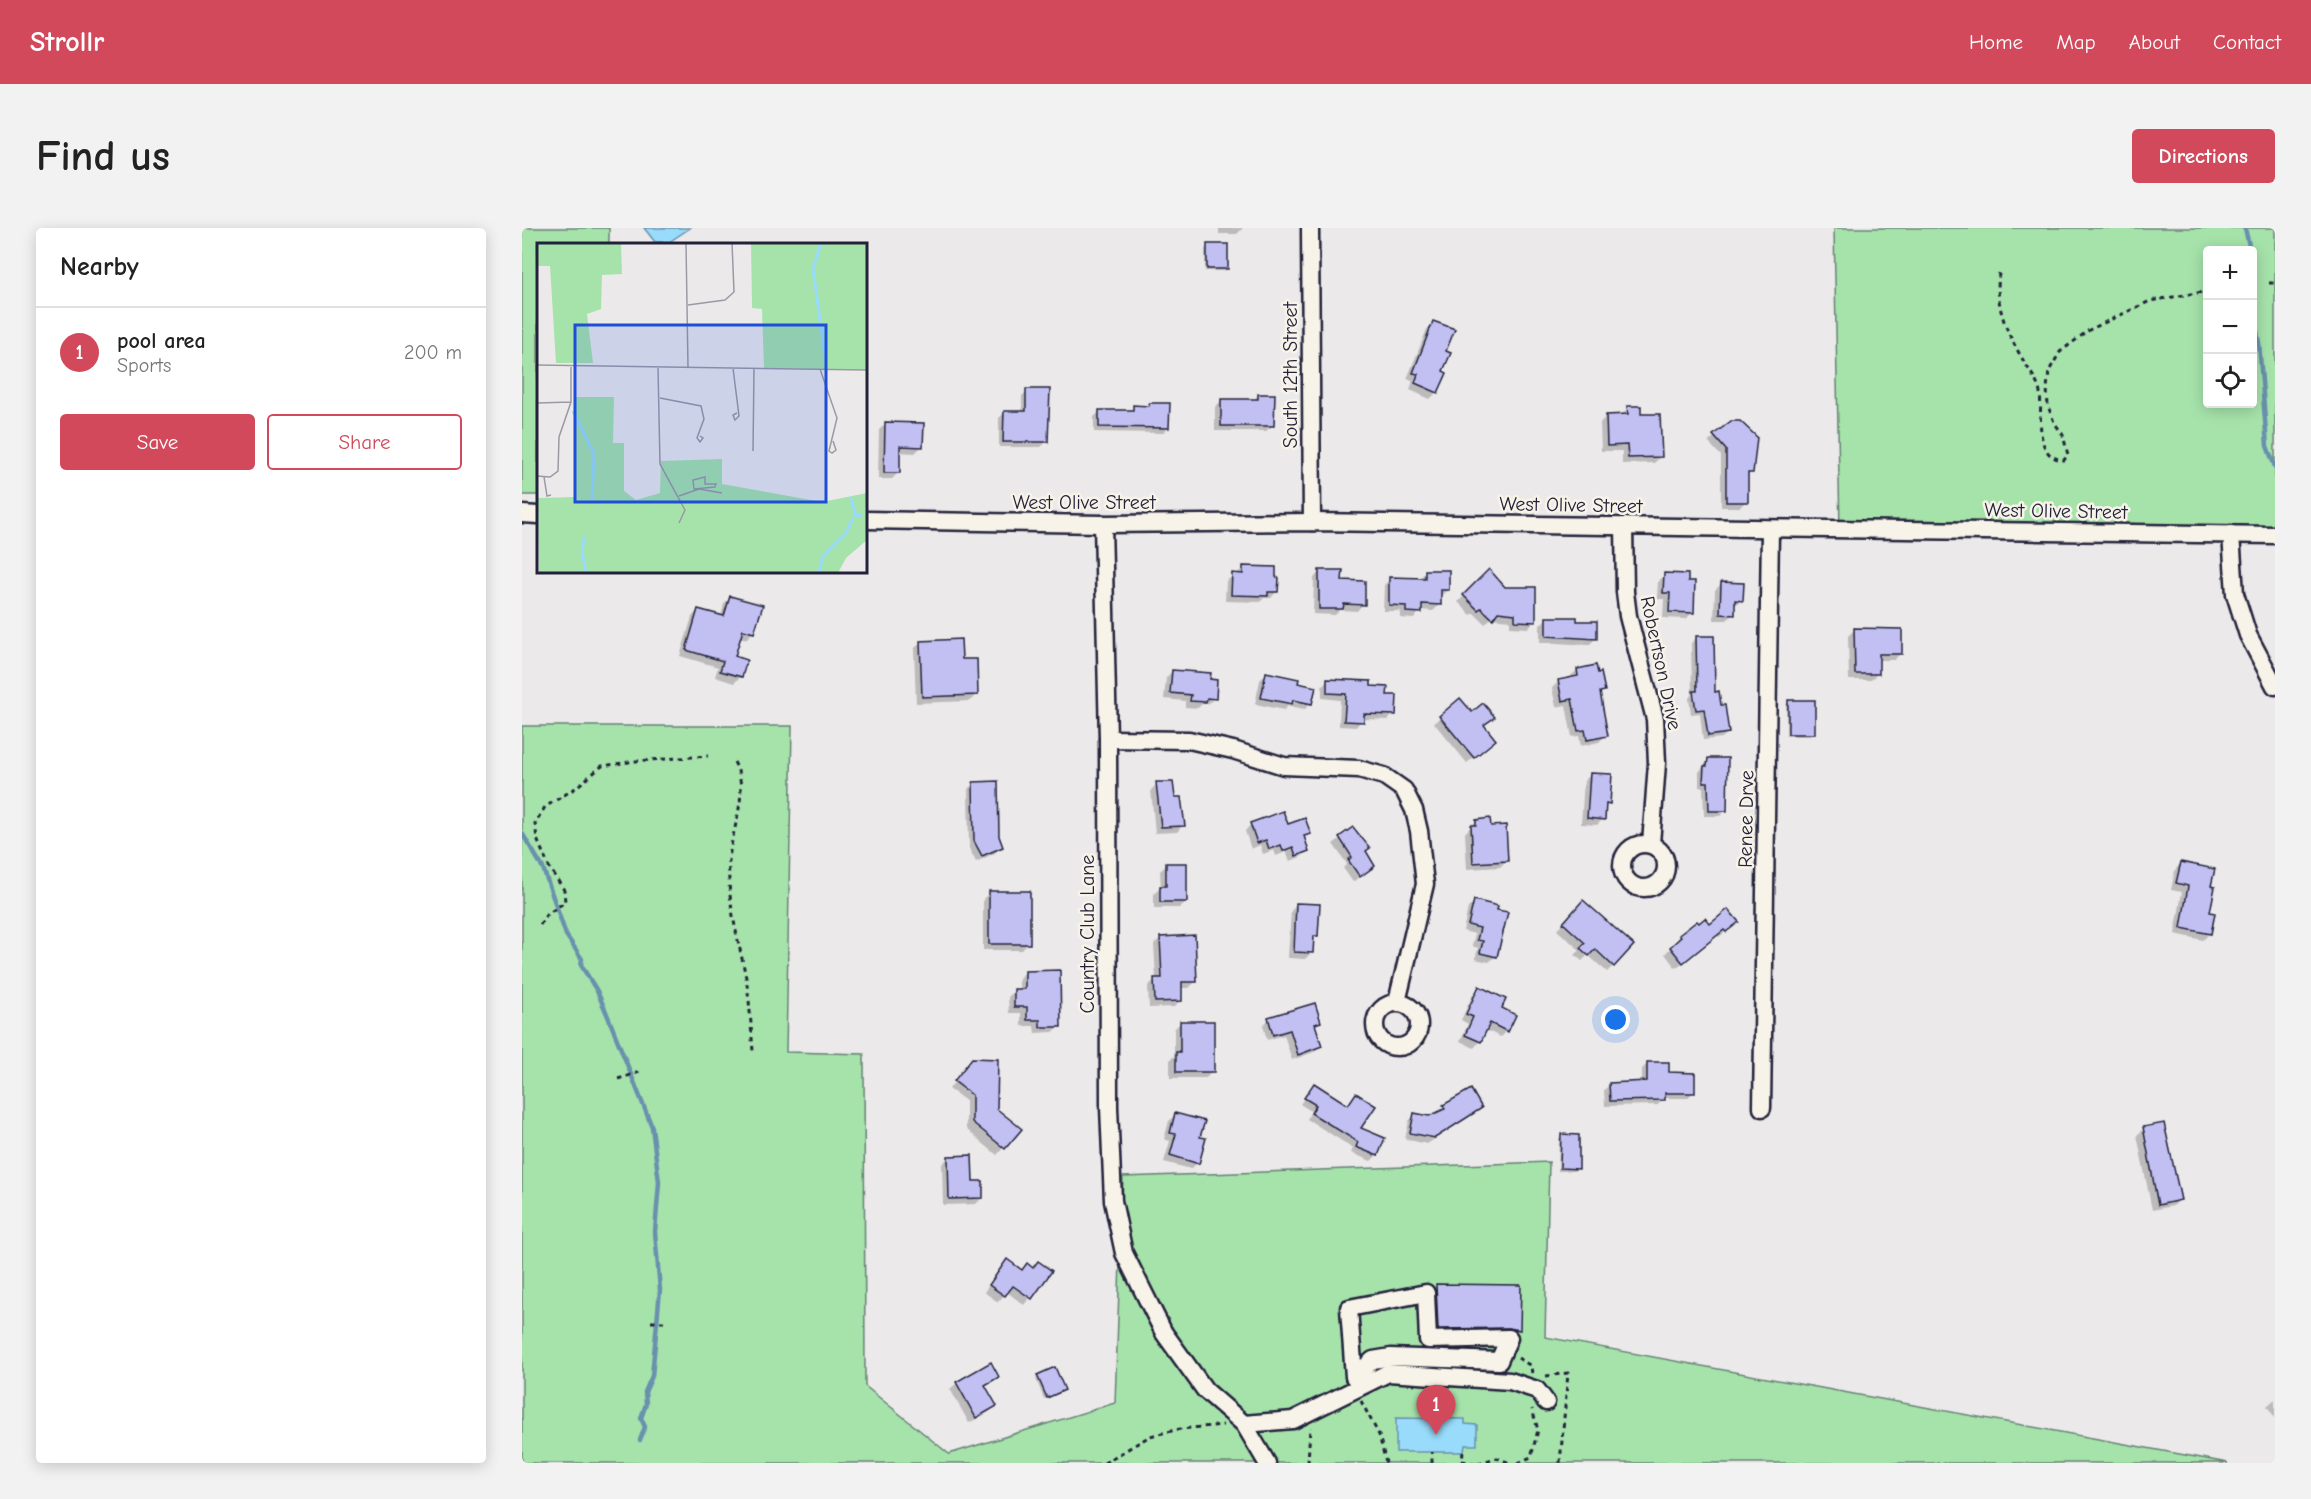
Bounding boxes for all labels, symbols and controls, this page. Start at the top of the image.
text: Strollr [30,26,104,58]
text: Home [1969,30,2023,54]
text: Map [2056,30,2096,54]
text: About [2129,30,2180,54]
text: Contact [2213,30,2281,54]
button: Directions [2132,129,2275,183]
text: Find us [36,132,170,181]
inset map [537,243,867,573]
map controls [2203,246,2257,408]
button: + [2203,246,2257,300]
text: Nearby [60,252,139,282]
street label: South 12th Street [1279,300,1302,448]
button: − [2203,300,2257,354]
text: pool area [117,328,206,354]
text: 1 [76,341,83,364]
text: 200 m [404,341,462,364]
text: Sports [117,354,171,377]
button: locate [2203,354,2257,408]
button: Save [60,414,255,470]
button: Share [267,414,462,470]
street label: West Olive Street [1012,491,1157,514]
street label: West Olive Street [1499,492,1644,518]
street label: West Olive Street [1984,498,2129,524]
street label: Robertson Drive [1636,594,1686,732]
street label: Renee Drve [1734,770,1758,868]
street label: Country Club Lane [1076,855,1099,1013]
your location [1601,1005,1630,1034]
pin: 1 [1416,1386,1456,1435]

